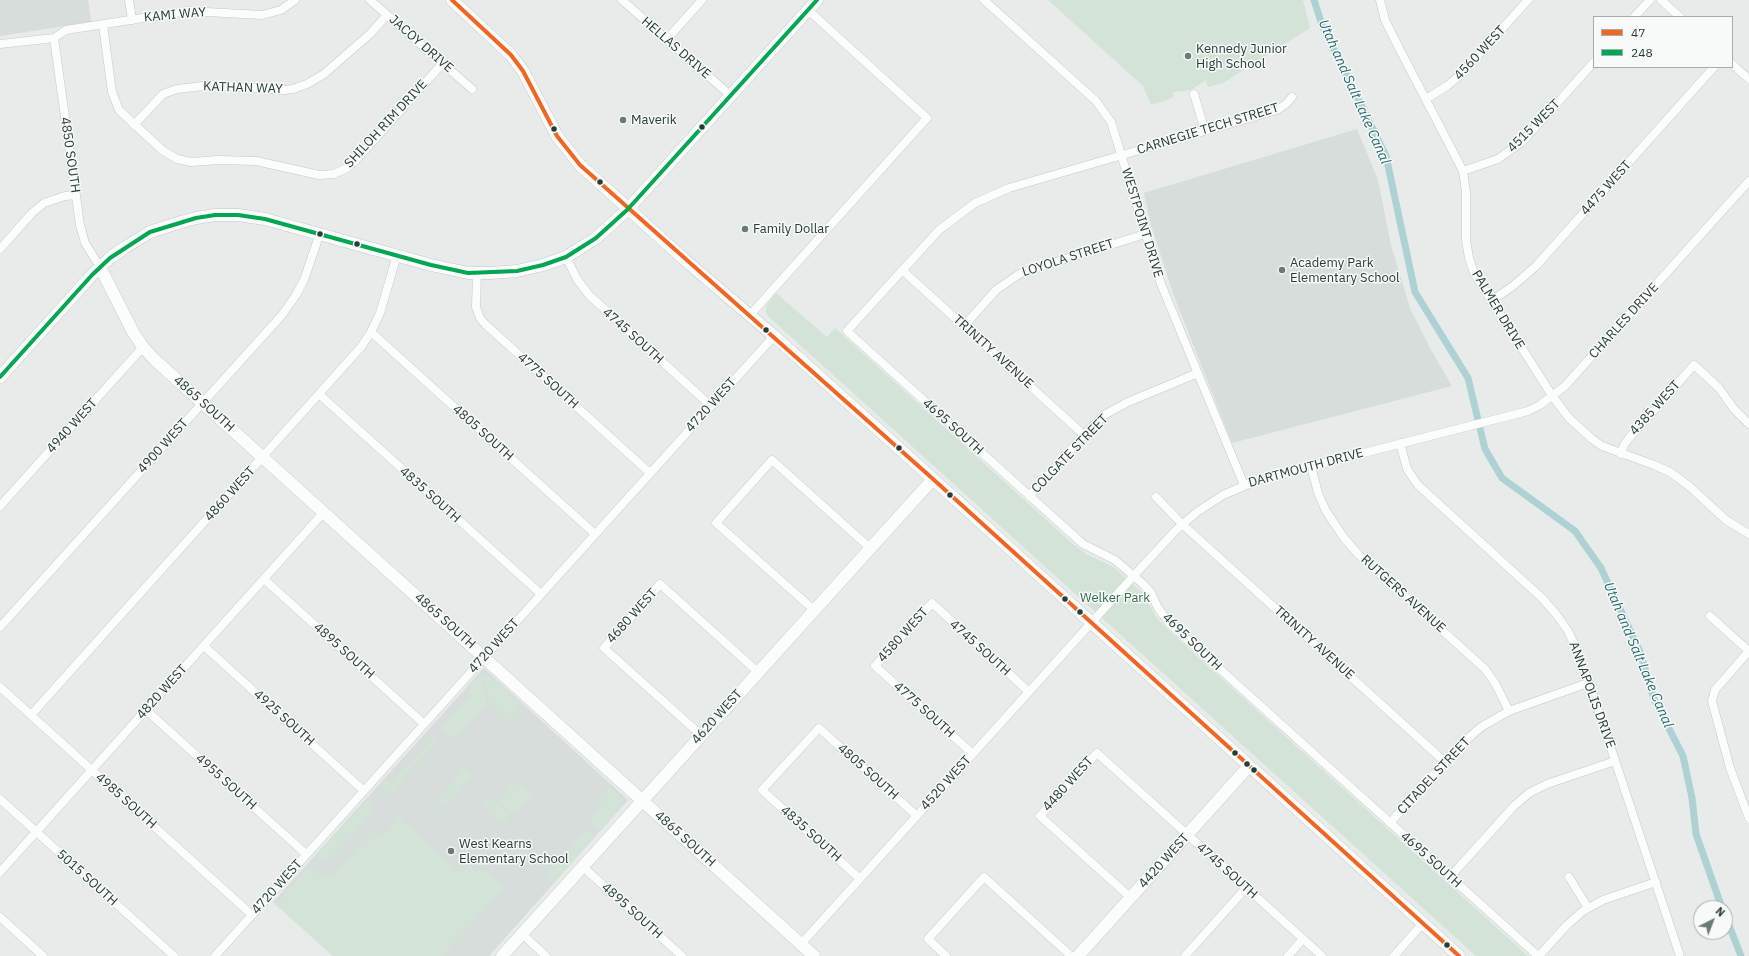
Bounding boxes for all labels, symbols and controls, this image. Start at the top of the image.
street label: KAMI WAY [143,5,207,25]
street label: JACOY DRIVE [386,12,456,76]
street label: HELLAS DRIVE [638,14,714,82]
legend [1593,16,1733,68]
water label: Utah and Salt Lake Canal [1314,17,1394,167]
street label: 4560 WEST [1451,23,1509,83]
text: 47 [1631,25,1645,40]
place label: Kennedy Junior High School [1196,41,1287,72]
text: 248 [1631,45,1653,60]
marker: Kennedy Junior High School [1183,51,1193,61]
street label: SHILOH RIM DRIVE [341,77,431,171]
street label: KATHAN WAY [203,79,283,97]
street label: 4515 WEST [1504,96,1564,156]
street label: CARNEGIE TECH STREET [1135,100,1281,158]
place label: Maverik [631,112,677,128]
marker: Maverik [618,115,628,125]
street label: 4850 SOUTH [57,116,83,194]
unlabelled marker [697,122,707,132]
unlabelled marker [549,124,559,134]
street label: 4475 WEST [1577,157,1635,219]
street label: WESTPOINT DRIVE [1118,166,1166,280]
unlabelled marker [595,177,605,187]
place label: Family Dollar [753,221,829,237]
marker: Family Dollar [740,224,750,234]
unlabelled marker [315,229,325,239]
street label: LOYOLA STREET [1020,236,1116,280]
unlabelled marker [352,239,362,249]
place label: Academy Park Elementary School [1290,255,1400,286]
marker: Academy Park Elementary School [1277,265,1287,275]
street label: PALMER DRIVE [1468,268,1528,352]
street label: CHARLES DRIVE [1586,280,1662,362]
street label: 4745 SOUTH [599,305,667,367]
street label: TRINITY AVENUE [950,312,1036,392]
unlabelled marker [761,325,771,335]
street label: 4775 SOUTH [514,350,582,412]
street label: 4865 SOUTH [170,373,238,435]
street label: 4720 WEST [682,374,740,436]
street label: 4385 WEST [1626,377,1684,439]
street label: 4940 WEST [43,395,101,457]
street label: 4695 SOUTH [919,396,987,458]
street label: 4805 SOUTH [449,402,517,464]
street label: COLGATE STREET [1028,411,1112,497]
street label: 4900 WEST [134,415,192,477]
unlabelled marker [894,443,904,453]
street label: DARTMOUTH DRIVE [1247,445,1365,491]
street label: 4860 WEST [201,463,259,525]
street label: 4835 SOUTH [396,464,464,526]
unlabelled marker [945,490,955,500]
street label: RUTGERS AVENUE [1357,552,1449,636]
water label: Utah and Salt Lake Canal [1600,580,1676,730]
street label: 4680 WEST [603,585,661,647]
street label: 4865 SOUTH [411,590,479,652]
park label: Welker Park [1080,590,1150,606]
unlabelled marker [1060,594,1070,604]
street label: TRINITY AVENUE [1271,603,1357,683]
street label: 4580 WEST [874,604,932,666]
unlabelled marker [1075,607,1085,617]
street label: 4695 SOUTH [1159,610,1225,674]
street label: 4720 WEST [465,615,523,677]
street label: 4745 SOUTH [946,617,1014,679]
street label: 4895 SOUTH [310,620,378,682]
street label: ANNAPOLIS DRIVE [1565,640,1619,750]
street label: 4820 WEST [133,661,191,723]
street label: 4775 SOUTH [890,679,958,741]
street label: 4620 WEST [688,686,746,748]
street label: 4925 SOUTH [250,687,318,749]
street label: CITADEL STREET [1394,734,1474,818]
street label: 4805 SOUTH [834,741,902,803]
unlabelled marker [1230,748,1240,758]
street label: 4955 SOUTH [192,751,260,813]
street label: 4520 WEST [917,752,975,814]
street label: 4480 WEST [1039,753,1097,815]
unlabelled marker [1242,759,1252,769]
unlabelled marker [1249,765,1259,775]
street label: 4985 SOUTH [92,770,160,832]
street label: 4835 SOUTH [777,803,845,865]
street label: 4865 SOUTH [651,808,719,870]
street label: 4695 SOUTH [1397,829,1465,891]
street label: 4420 WEST [1135,830,1193,892]
place label: West Kearns Elementary School [459,836,569,867]
street label: 4745 SOUTH [1193,840,1261,902]
marker: West Kearns Elementary School [446,846,456,856]
street label: 5015 SOUTH [53,847,121,909]
street label: 4720 WEST [248,856,306,918]
street label: 4895 SOUTH [598,880,666,942]
north arrow [1693,900,1733,940]
text: N [1713,904,1728,920]
unlabelled marker [1442,940,1452,950]

